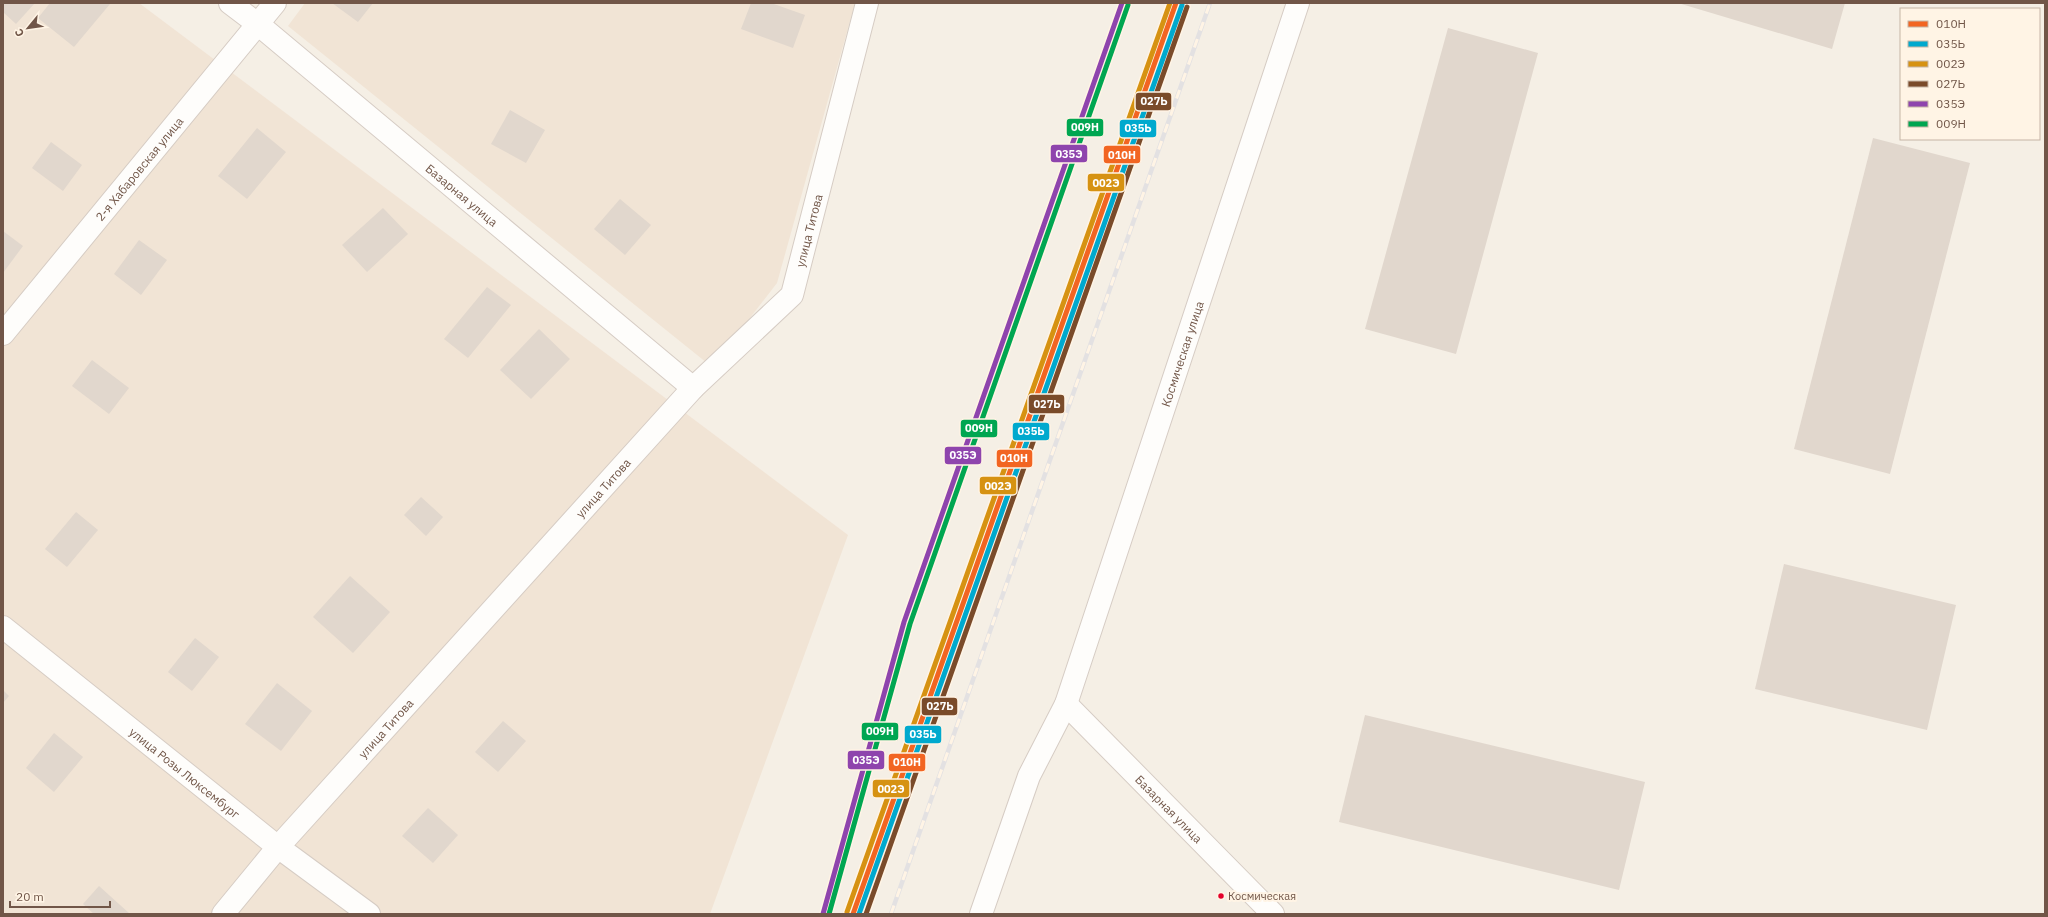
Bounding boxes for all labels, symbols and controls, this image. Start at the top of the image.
north arrow [8,8,48,48]
legend [1900,8,2040,140]
text: 010Н [1936,16,1966,31]
text: С [11,26,27,39]
text: 035Ь [1936,36,1966,51]
text: 002Э [1936,56,1965,71]
text: 027Ь [1936,76,1966,91]
line badge: 027Ь [1135,92,1172,111]
text: 027Ь [1140,94,1168,108]
text: 035Э [1936,96,1965,111]
street label: 2-я Хабаровская улица [92,113,186,224]
text: 009Н [1936,116,1966,131]
line badge: 009Н [1066,118,1104,137]
line badge: 035Ь [1119,119,1157,138]
text: 009Н [1071,120,1099,134]
text: 035Ь [1124,121,1152,135]
line badge: 035Э [1050,144,1088,163]
line badge: 010Н [1103,145,1141,164]
text: 035Э [1055,147,1083,161]
text: 010Н [1108,148,1136,162]
street label: Базарная улица [423,160,502,230]
line badge: 002Э [1087,173,1125,192]
text: 002Э [1092,176,1120,190]
street label: улица Титова [792,192,825,269]
street label: Космическая улица [1157,298,1207,409]
line badge: 027Ь [1028,394,1065,414]
text: 027Ь [1033,397,1061,411]
line badge: 009Н [960,419,998,438]
text: 009Н [965,421,993,435]
line badge: 035Ь [1012,422,1050,441]
text: 035Ь [1017,424,1045,438]
line badge: 035Э [944,446,982,465]
text: 035Э [949,448,977,462]
line badge: 010Н [996,449,1033,468]
text: 010Н [1000,451,1028,465]
street label: улица Титова [572,455,634,521]
line badge: 002Э [979,476,1017,495]
text: 002Э [984,479,1012,493]
street label: улица Титова [355,695,417,761]
line badge: 027Ь [921,697,958,716]
text: 027Ь [926,699,954,713]
line badge: 009Н [861,722,899,741]
street label: улица Розы Люксембург [127,724,243,821]
text: 009Н [866,724,894,738]
line badge: 035Ь [904,725,942,744]
text: 035Ь [909,727,937,741]
line badge: 035Э [847,750,885,770]
text: 035Э [852,753,880,767]
line badge: 010Н [888,753,926,772]
text: 010Н [893,755,921,769]
street label: Базарная улица [1132,772,1206,846]
line badge: 002Э [872,779,910,798]
text: 002Э [877,782,905,796]
scale bar [10,883,110,909]
text: 20 m [16,889,44,904]
place label: Космическая [1228,889,1296,903]
marker: Космическая [1216,891,1226,901]

